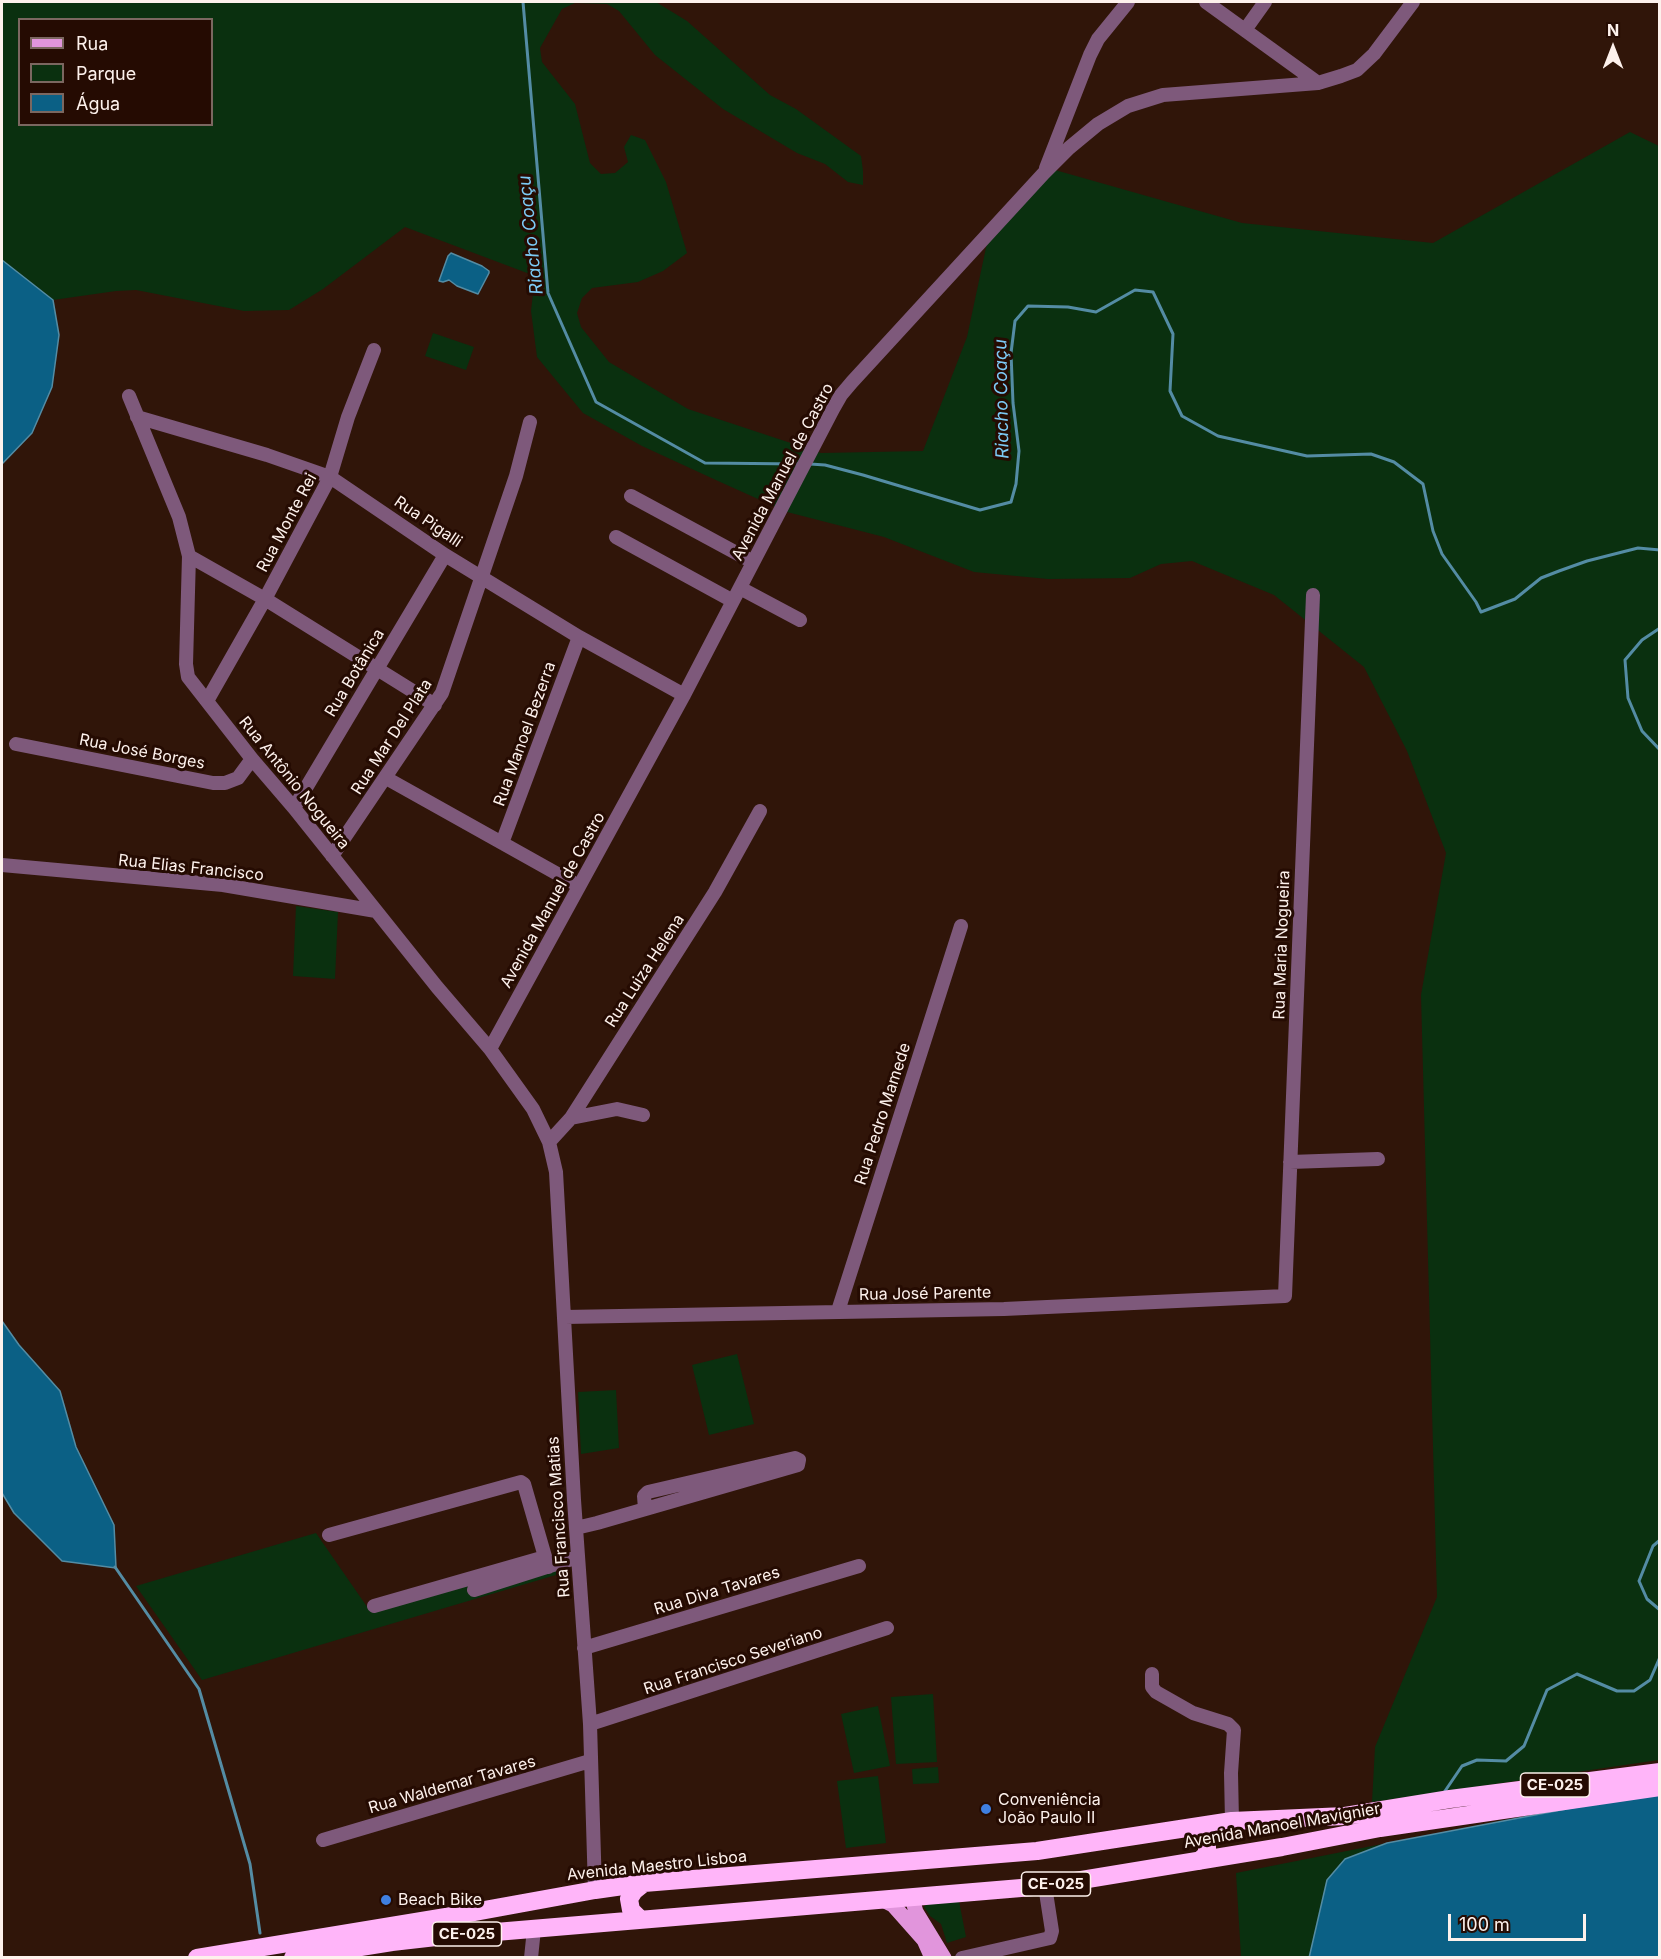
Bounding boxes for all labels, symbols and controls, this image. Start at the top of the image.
legend [18,18,213,126]
north arrow [1583,18,1643,78]
text: N [1607,20,1619,40]
text: Rua [76,33,108,54]
text: Parque [76,63,136,84]
text: Água [76,93,120,114]
water label: Riacho Coaçu [514,174,548,296]
water label: Riacho Coaçu [990,339,1014,459]
street label: Avenida Manuel de Castro [728,380,838,564]
street label: Rua Monte Rei [253,470,321,576]
street label: Rua Pigalli [390,492,466,552]
street label: Rua Botânica [321,626,389,720]
street label: Rua Manoel Bezerra [490,659,560,809]
street label: Rua Mar Del Plata [348,676,436,798]
street label: Rua Antônio Nogueira [235,713,353,853]
street label: Rua José Borges [78,730,206,774]
street label: Avenida Manuel de Castro [497,809,609,991]
street label: Rua Elias Francisco [117,851,265,885]
street label: Rua Maria Nogueira [1270,870,1294,1020]
street label: Rua Luiza Helena [601,911,689,1031]
street label: Rua Pedro Mamede [851,1041,915,1187]
street label: Rua José Parente [859,1283,991,1305]
street label: Rua Francisco Matias [544,1436,574,1598]
street label: Rua Diva Tavares [652,1563,782,1619]
street label: Rua Francisco Severiano [641,1623,825,1699]
street label: Rua Waldemar Tavares [366,1752,538,1818]
road number: CE-025 [1520,1773,1590,1797]
place label: Conveniência João Paulo II [998,1790,1101,1828]
street label: Avenida Manoel Mavignier [1182,1799,1382,1853]
marker: Conveniência João Paulo II [979,1802,993,1816]
street label: Avenida Maestro Lisboa [566,1847,748,1885]
road number: CE-025 [1022,1872,1090,1896]
place label: Beach Bike [398,1890,482,1910]
marker: Beach Bike [379,1893,393,1907]
scale bar [1451,1902,1589,1940]
text: 100 m [1459,1914,1510,1935]
road number: CE-025 [432,1922,502,1946]

